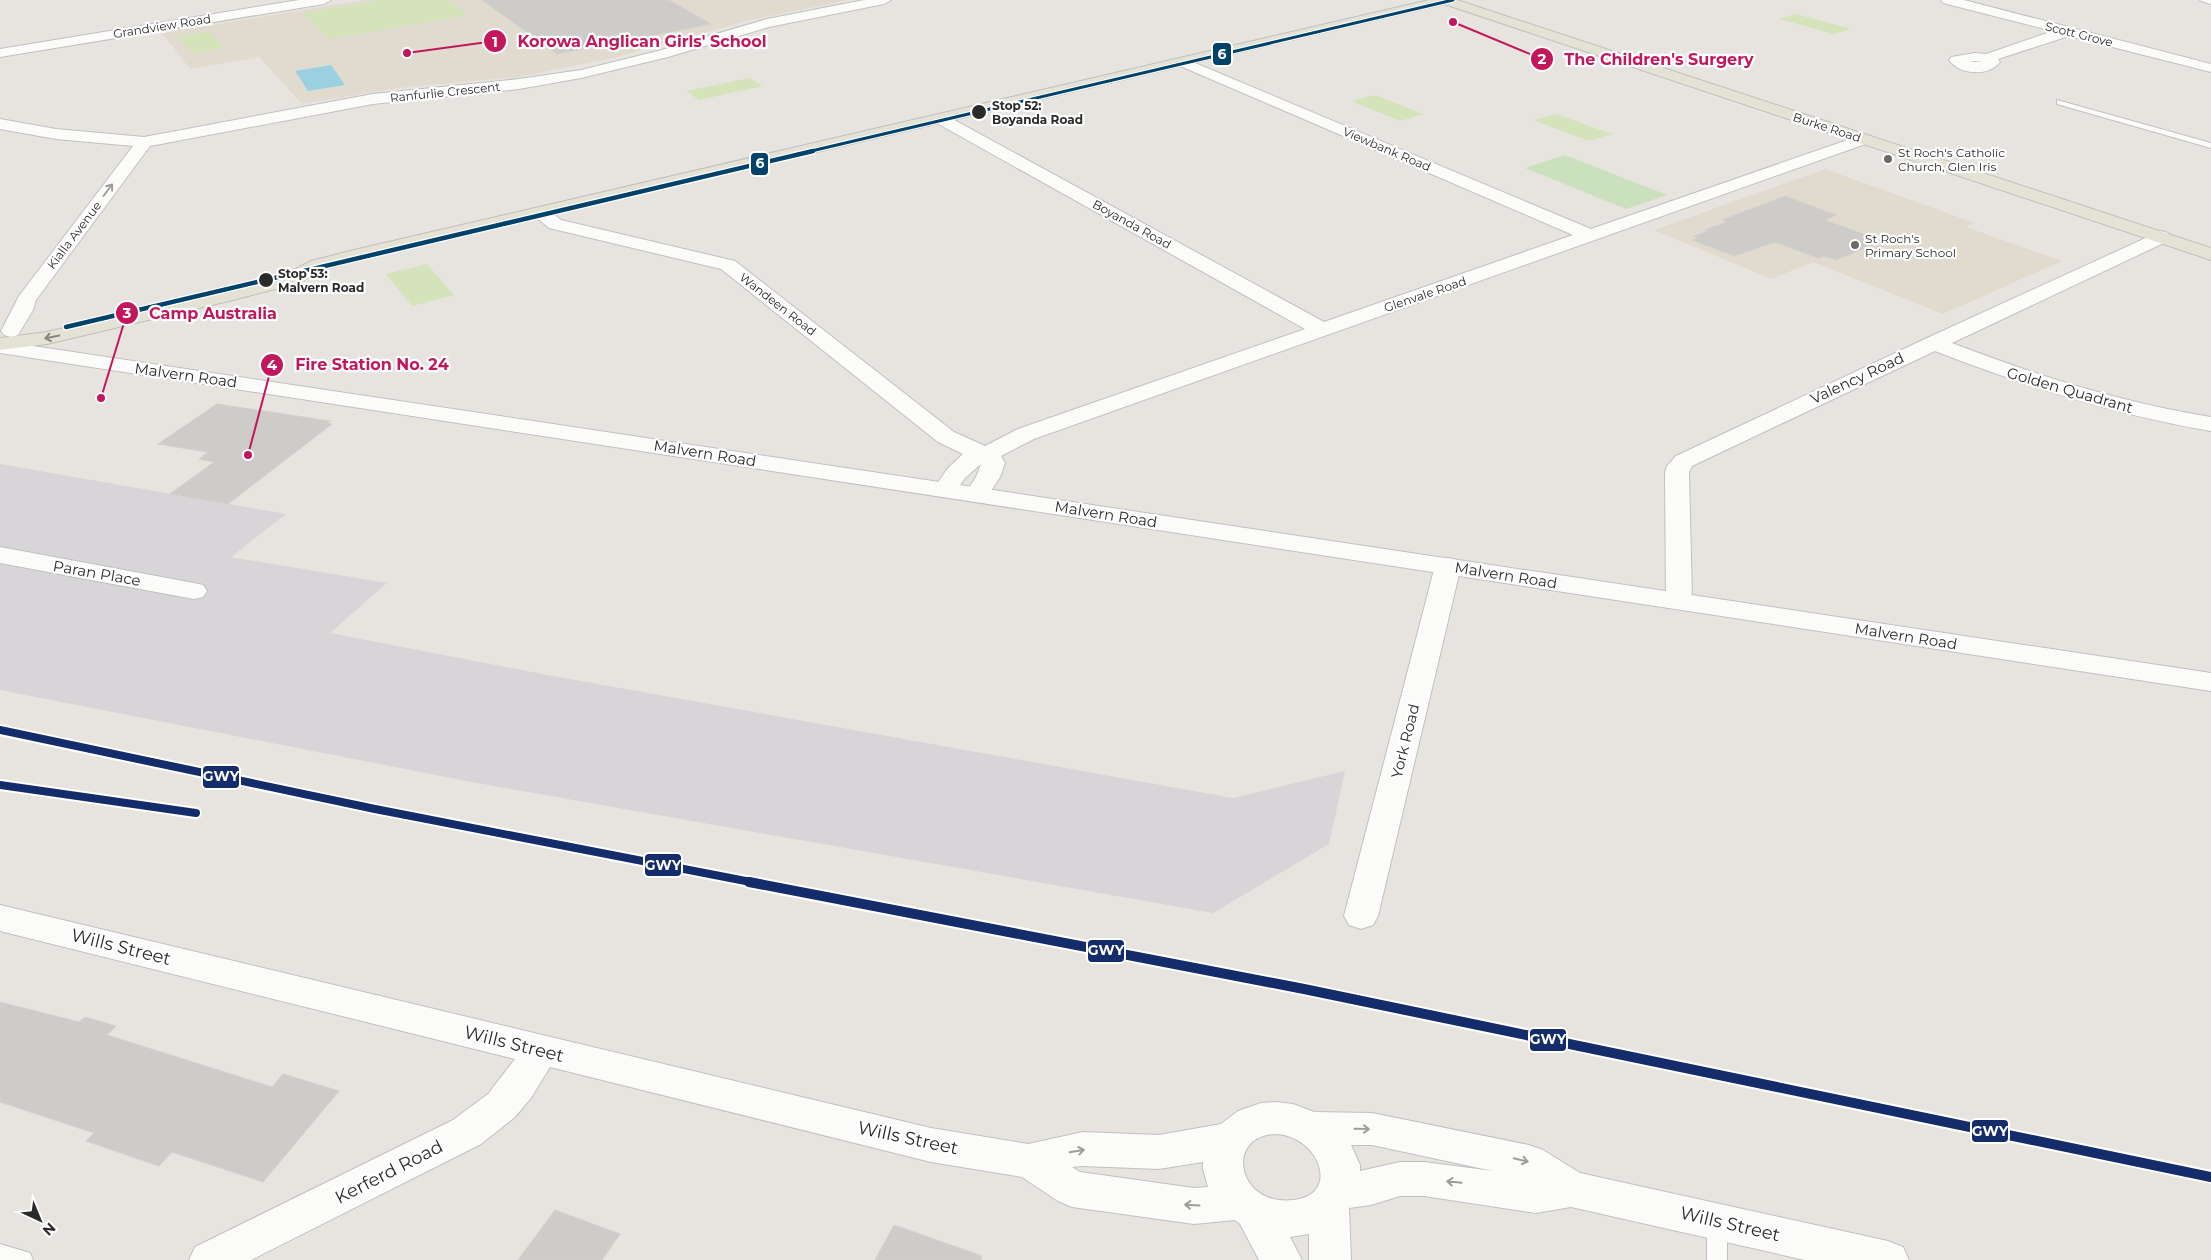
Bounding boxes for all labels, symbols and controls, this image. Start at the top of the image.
street label: Grandview Road [112,11,212,41]
street label: Scott Grove [2044,18,2114,50]
callout: Korowa Anglican Girls' School [483,26,777,57]
text: 1 [492,32,498,51]
text: Korowa Anglican Girls' School [517,32,767,51]
line badge: 6 [1212,42,1232,66]
callout: The Children's Surgery [1530,43,1764,74]
text: 6 [1218,45,1227,63]
text: 2 [1538,49,1547,68]
text: The Children's Surgery [1564,50,1754,69]
street label: Ranfurlie Crescent [389,79,501,105]
place label: Stop 52: Boyanda Road [992,98,1083,127]
marker: Stop 52: Boyanda Road [970,103,988,121]
street label: Burke Road [1791,109,1863,145]
street label: Viewbank Road [1341,124,1433,174]
place label: St Roch's Catholic Church, Glen Iris [1898,145,2005,174]
line badge: 6 [750,152,769,176]
marker: St Roch's Catholic Church, Glen Iris [1882,153,1894,165]
text: 6 [756,154,765,172]
one-way arrow [102,184,113,197]
street label: Boyanda Road [1090,196,1174,252]
street label: Kialla Avenue [44,198,104,272]
place label: St Roch's Primary School [1865,231,1956,260]
marker: St Roch's Primary School [1849,239,1861,251]
place label: Stop 53: Malvern Road [278,266,364,295]
street label: Wandeen Road [737,269,819,339]
marker: Stop 53: Malvern Road [257,271,275,289]
street label: Glenvale Road [1382,273,1468,315]
callout: Camp Australia [114,297,287,328]
text: 3 [122,303,132,322]
text: Camp Australia [149,304,277,323]
one-way arrow [45,332,61,342]
street label: Valency Road [1807,348,1907,408]
callout: Fire Station No. 24 [260,349,458,380]
text: 4 [267,355,278,374]
text: Fire Station No. 24 [295,355,449,374]
street label: Malvern Road [133,358,239,392]
street label: Golden Quadrant [2005,363,2135,417]
street label: Malvern Road [652,436,758,470]
street label: Malvern Road [1053,497,1159,531]
street label: Paran Place [52,556,142,590]
street label: Malvern Road [1453,558,1559,592]
street label: Malvern Road [1853,619,1959,653]
street label: York Road [1387,702,1423,780]
line badge: GWY [202,765,240,789]
text: GWY [203,767,240,785]
line badge: GWY [644,853,682,877]
text: GWY [645,856,682,874]
street label: Wills Street [69,924,173,970]
line badge: GWY [1087,939,1125,963]
text: GWY [1088,941,1125,959]
street label: Wills Street [462,1021,566,1067]
line badge: GWY [1529,1028,1567,1052]
text: GWY [1530,1030,1567,1048]
street label: Wills Street [856,1117,960,1159]
line badge: GWY [1971,1119,2009,1143]
text: GWY [1972,1122,2009,1140]
one-way arrow [1354,1124,1370,1134]
street label: Kerferd Road [331,1135,447,1209]
one-way arrow [1069,1145,1085,1155]
one-way arrow [1513,1156,1529,1166]
one-way arrow [1446,1177,1462,1187]
north arrow [15,1195,65,1245]
one-way arrow [1185,1201,1201,1210]
street label: Wills Street [1678,1202,1782,1246]
text: N [39,1219,59,1240]

